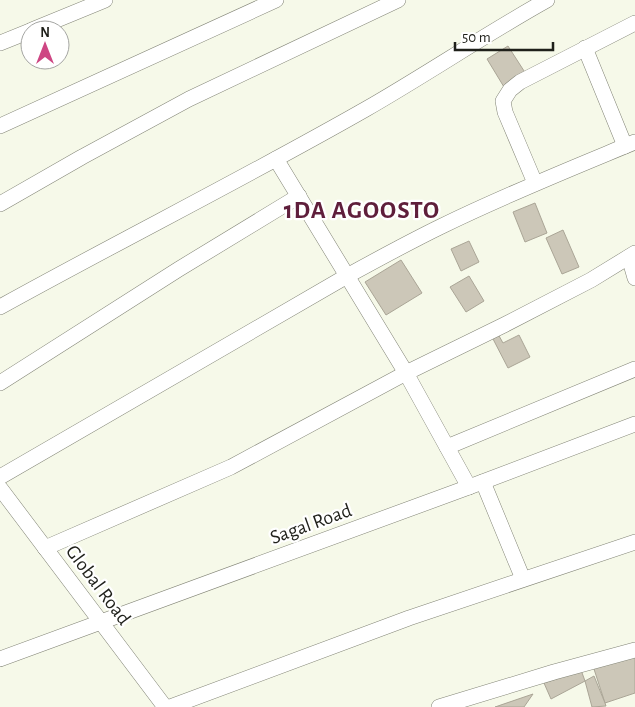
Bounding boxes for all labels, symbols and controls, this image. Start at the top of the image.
north arrow [20,20,70,70]
scale bar [455,20,552,52]
text: N [40,26,50,40]
text: 50 m [462,30,491,45]
district label: 1DA AGOOSTO [284,198,440,223]
street label: Sagal Road [268,500,354,548]
street label: Global Road [62,541,134,629]

